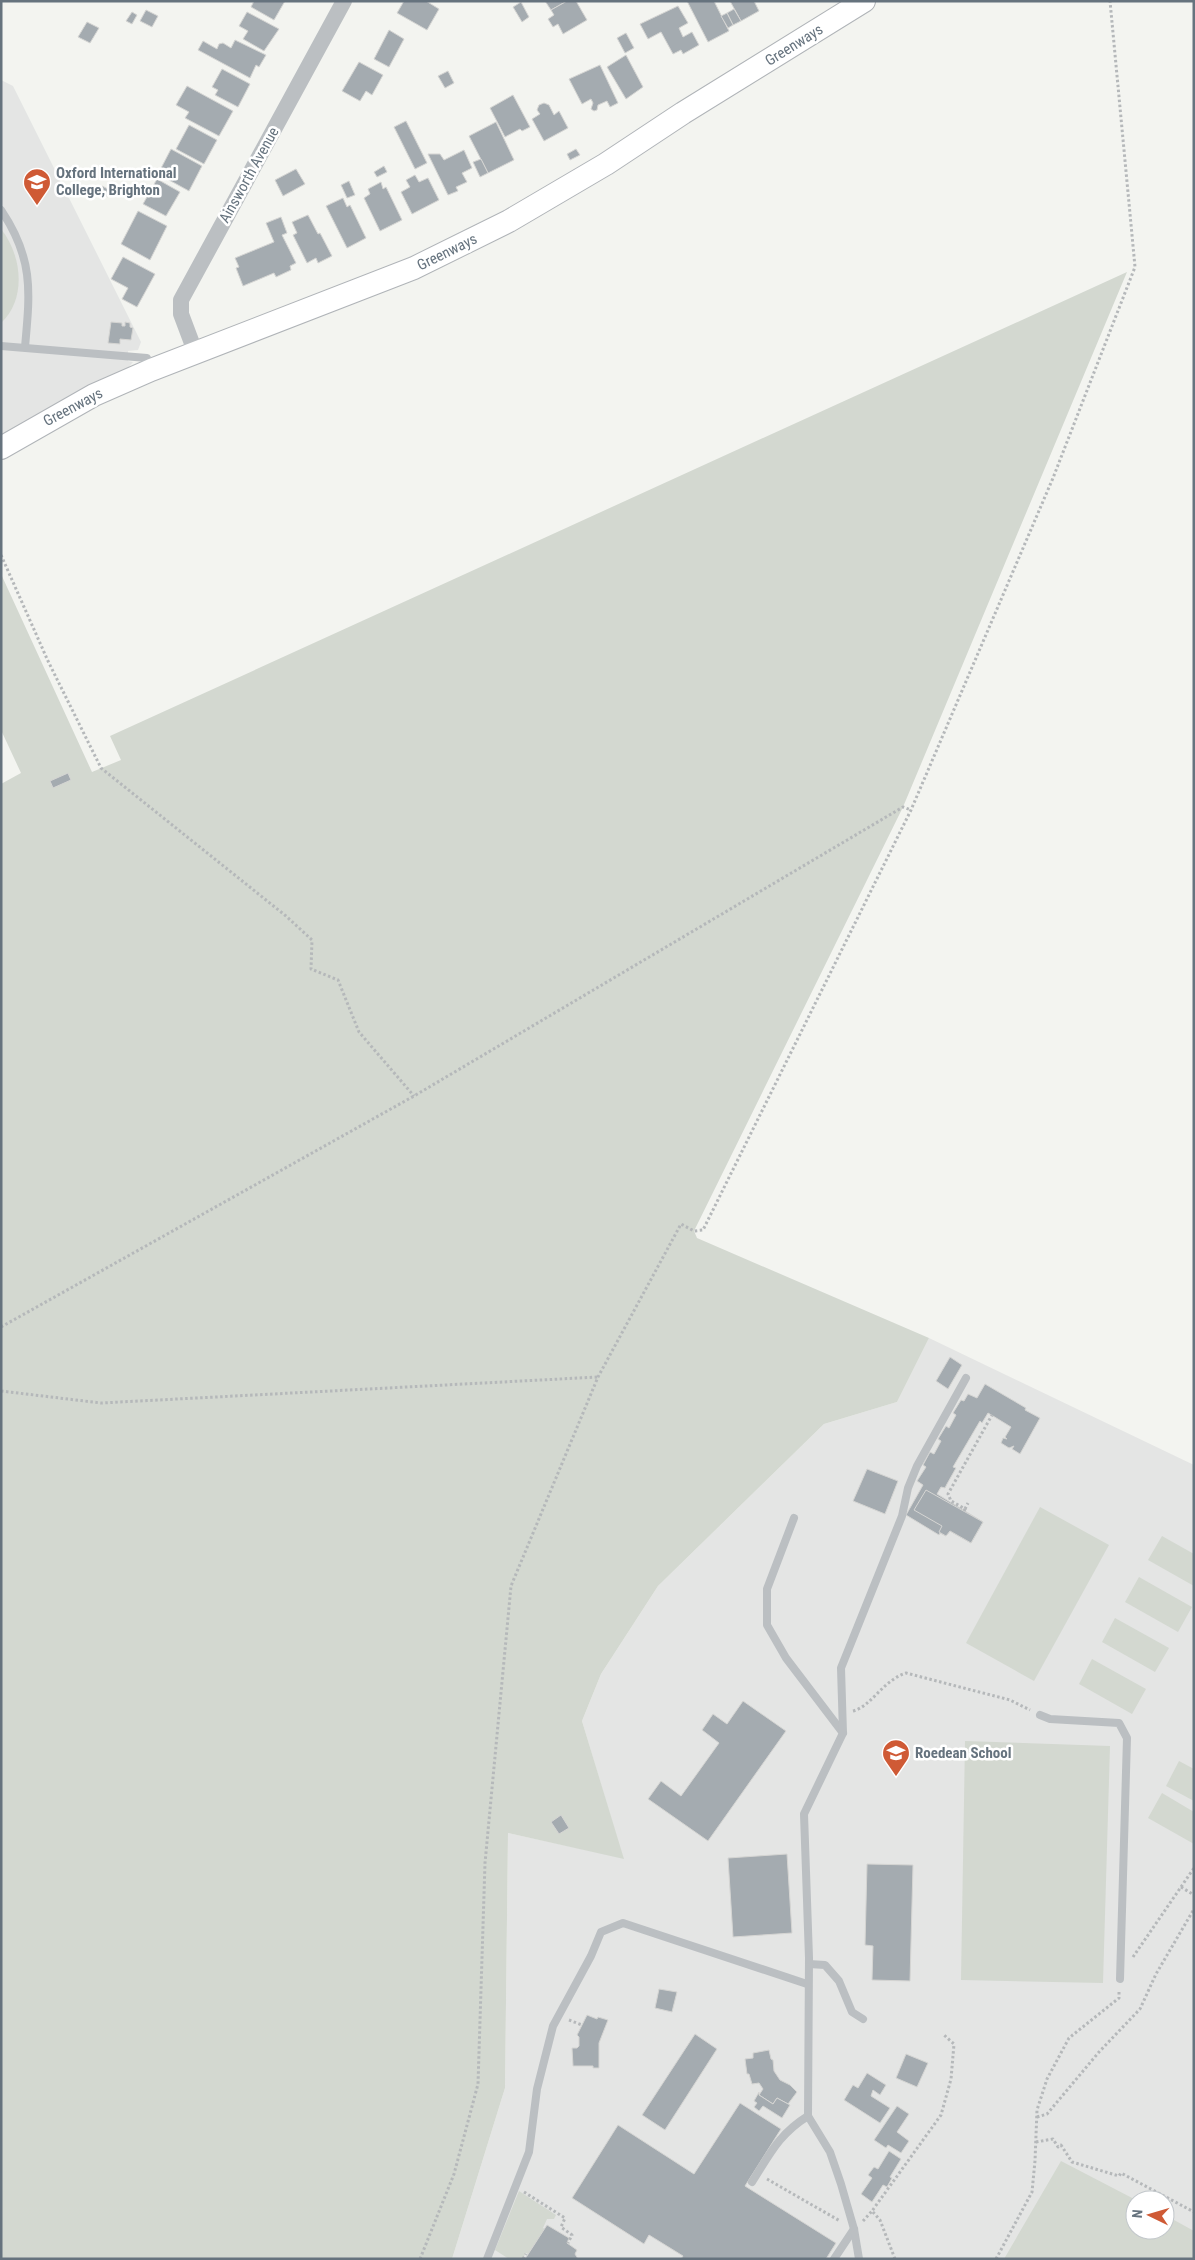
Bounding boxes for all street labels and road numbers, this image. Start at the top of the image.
street label: Greenways [762,20,826,70]
street label: Ainsworth Avenue [215,124,283,226]
street label: Greenways [414,230,480,274]
street label: Greenways [40,384,106,430]

